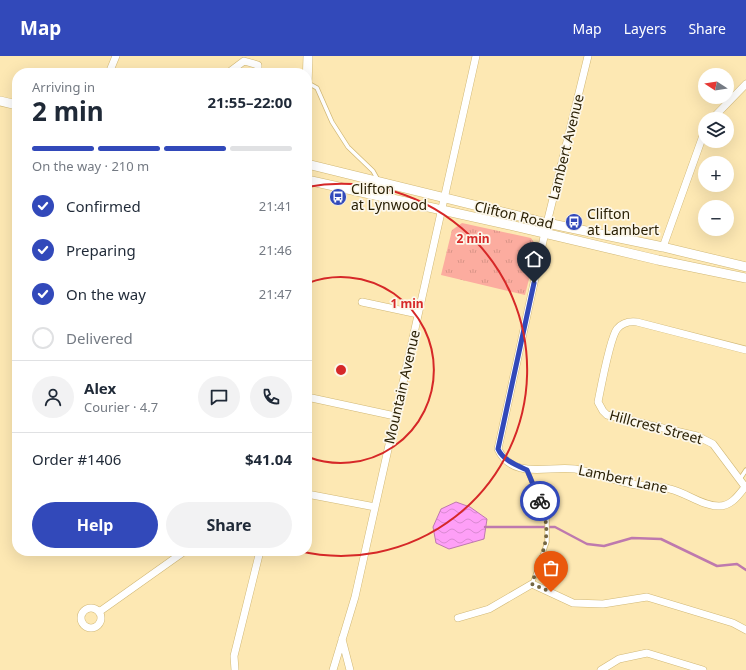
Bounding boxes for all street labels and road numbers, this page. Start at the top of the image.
street label: Lambert Avenue [543,92,588,202]
street label: Clifton Road [473,196,555,233]
street label: Mountain Avenue [379,328,424,446]
street label: Hillcrest Street [607,405,705,448]
street label: Lambert Lane [577,460,670,497]

